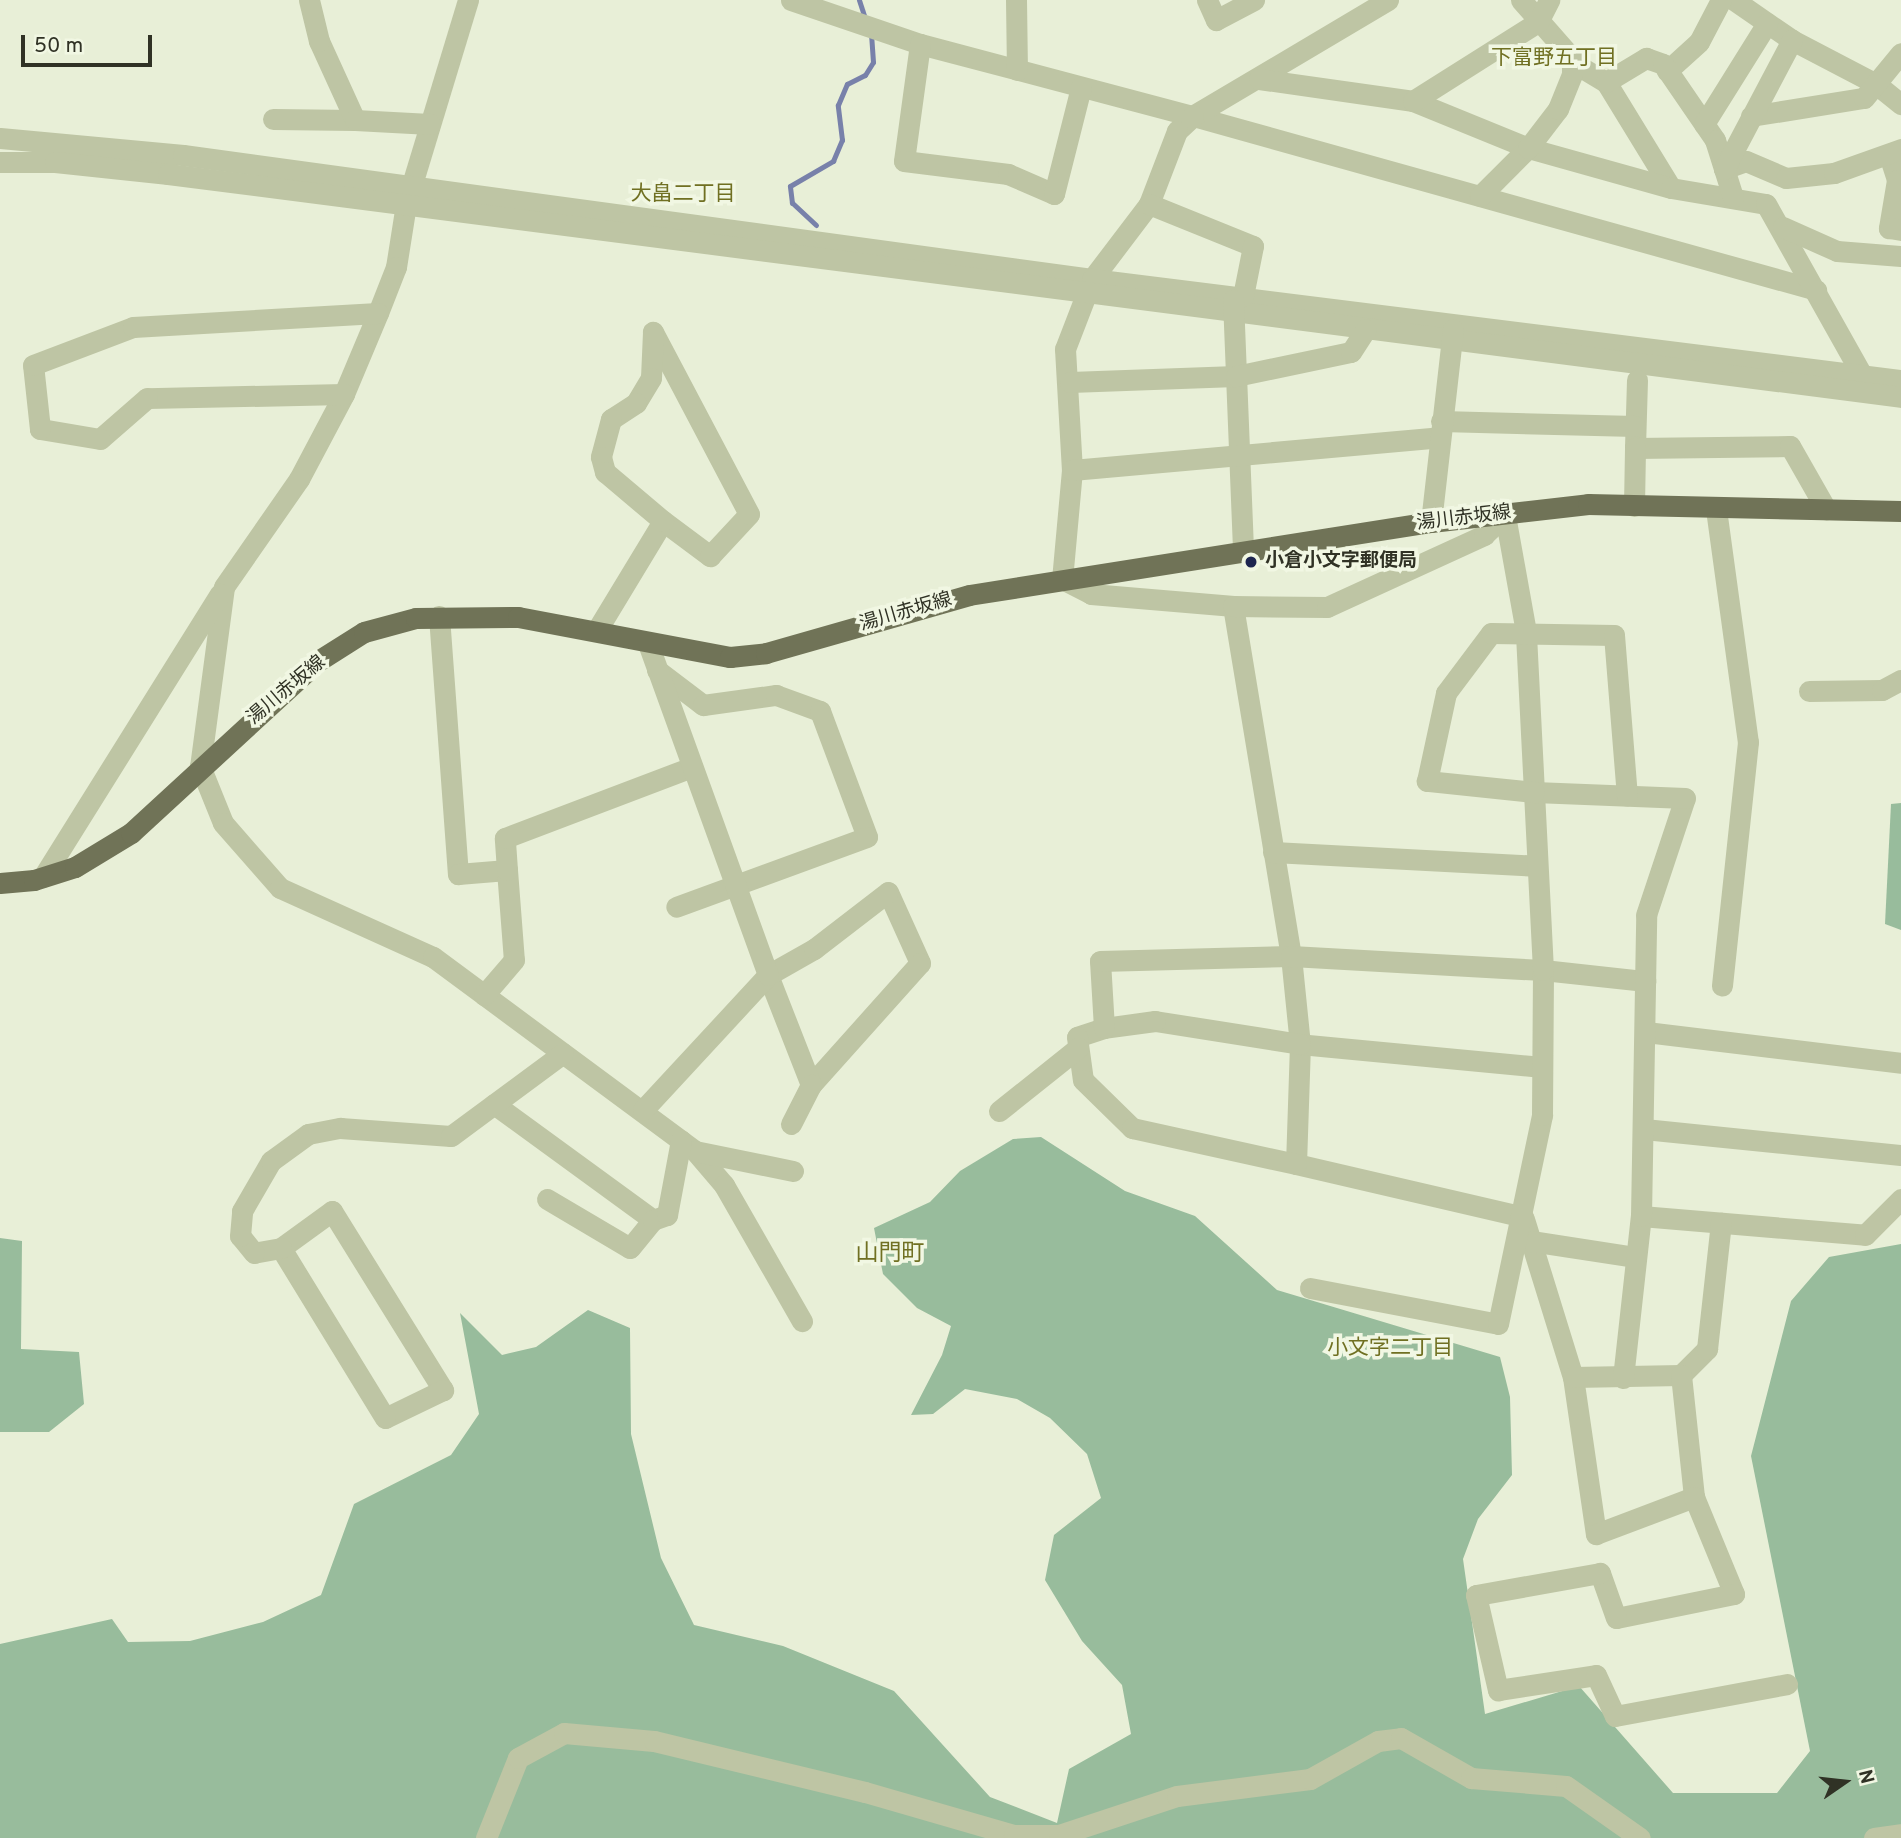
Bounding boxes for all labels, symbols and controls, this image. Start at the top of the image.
scale bar [24,21,156,65]
text: 50 m [34,33,83,60]
district label: 下富野五丁目 [1491,46,1617,72]
district label: 大畠二丁目 [631,182,735,208]
street label: 湯川赤坂線 [1415,502,1513,536]
place label: 小倉小文字郵便局 [1265,551,1417,573]
marker: 小倉小文字郵便局 [1243,554,1259,570]
street label: 湯川赤坂線 [857,589,955,637]
street label: 湯川赤坂線 [243,652,331,730]
district label: 山門町 [856,1241,924,1269]
district label: 小文字二丁目 [1327,1336,1453,1362]
north arrow [1810,1747,1880,1817]
text: N [1852,1767,1879,1786]

